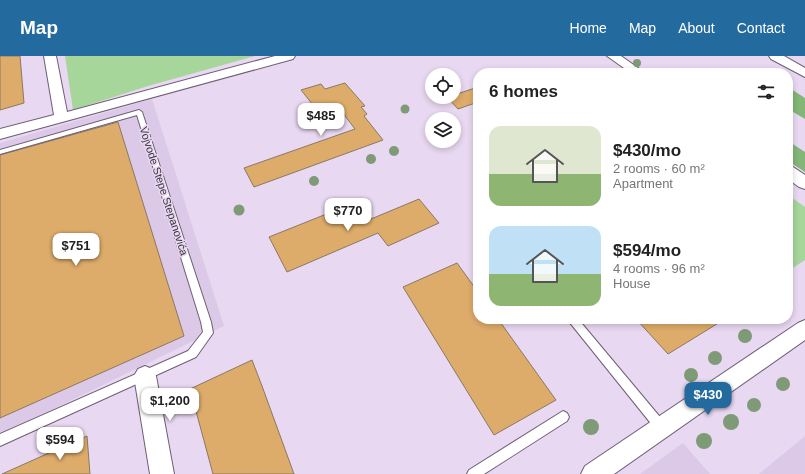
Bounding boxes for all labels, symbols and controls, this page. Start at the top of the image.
text: Map [20,17,58,38]
text: Home [570,20,607,36]
text: Map [629,20,656,36]
text: About [678,20,715,36]
text: Contact [737,20,785,36]
map controls [425,68,461,148]
button: locate [425,68,461,104]
icon: filters [755,81,777,103]
text: 6 homes [489,82,558,101]
pin: $485 [297,103,345,137]
text: $485 [307,108,335,123]
button: layers [425,112,461,148]
street label: Vojvode Stepe Stepanovića [138,125,191,258]
text: $430/mo [613,141,681,160]
icon: home [521,142,569,190]
text: 2 rooms · 60 m² [613,161,705,176]
text: Apartment [613,176,673,191]
pin: $770 [324,198,372,232]
text: $770 [334,203,362,218]
pin: $751 [52,233,100,267]
text: $751 [62,238,90,253]
text: $594/mo [613,241,681,260]
icon: home [521,242,569,290]
text: 4 rooms · 96 m² [613,261,705,276]
text: House [613,276,651,291]
pin: $430 [684,382,732,416]
text: $430 [694,387,722,402]
pin: $1,200 [137,388,203,422]
text: $1,200 [150,393,190,408]
pin: $594 [36,427,84,461]
text: $594 [46,432,74,447]

